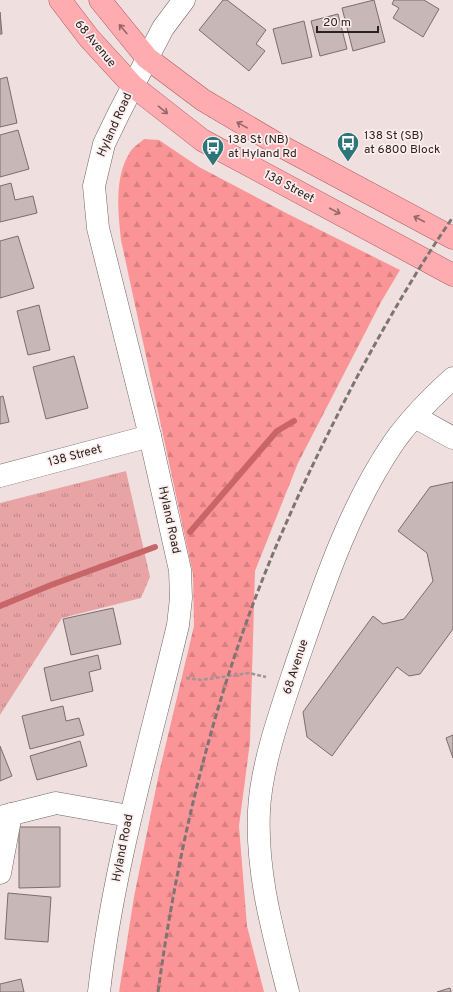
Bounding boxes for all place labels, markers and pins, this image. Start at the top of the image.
place label: 138 St (SB) at 6800 Block [364,128,440,158]
bus stop icon: 138 St (SB) at 6800 Block [335,130,361,163]
place label: 138 St (NB) at Hyland Rd [228,132,297,162]
bus stop icon: 138 St (NB) at Hyland Rd [200,134,226,167]

